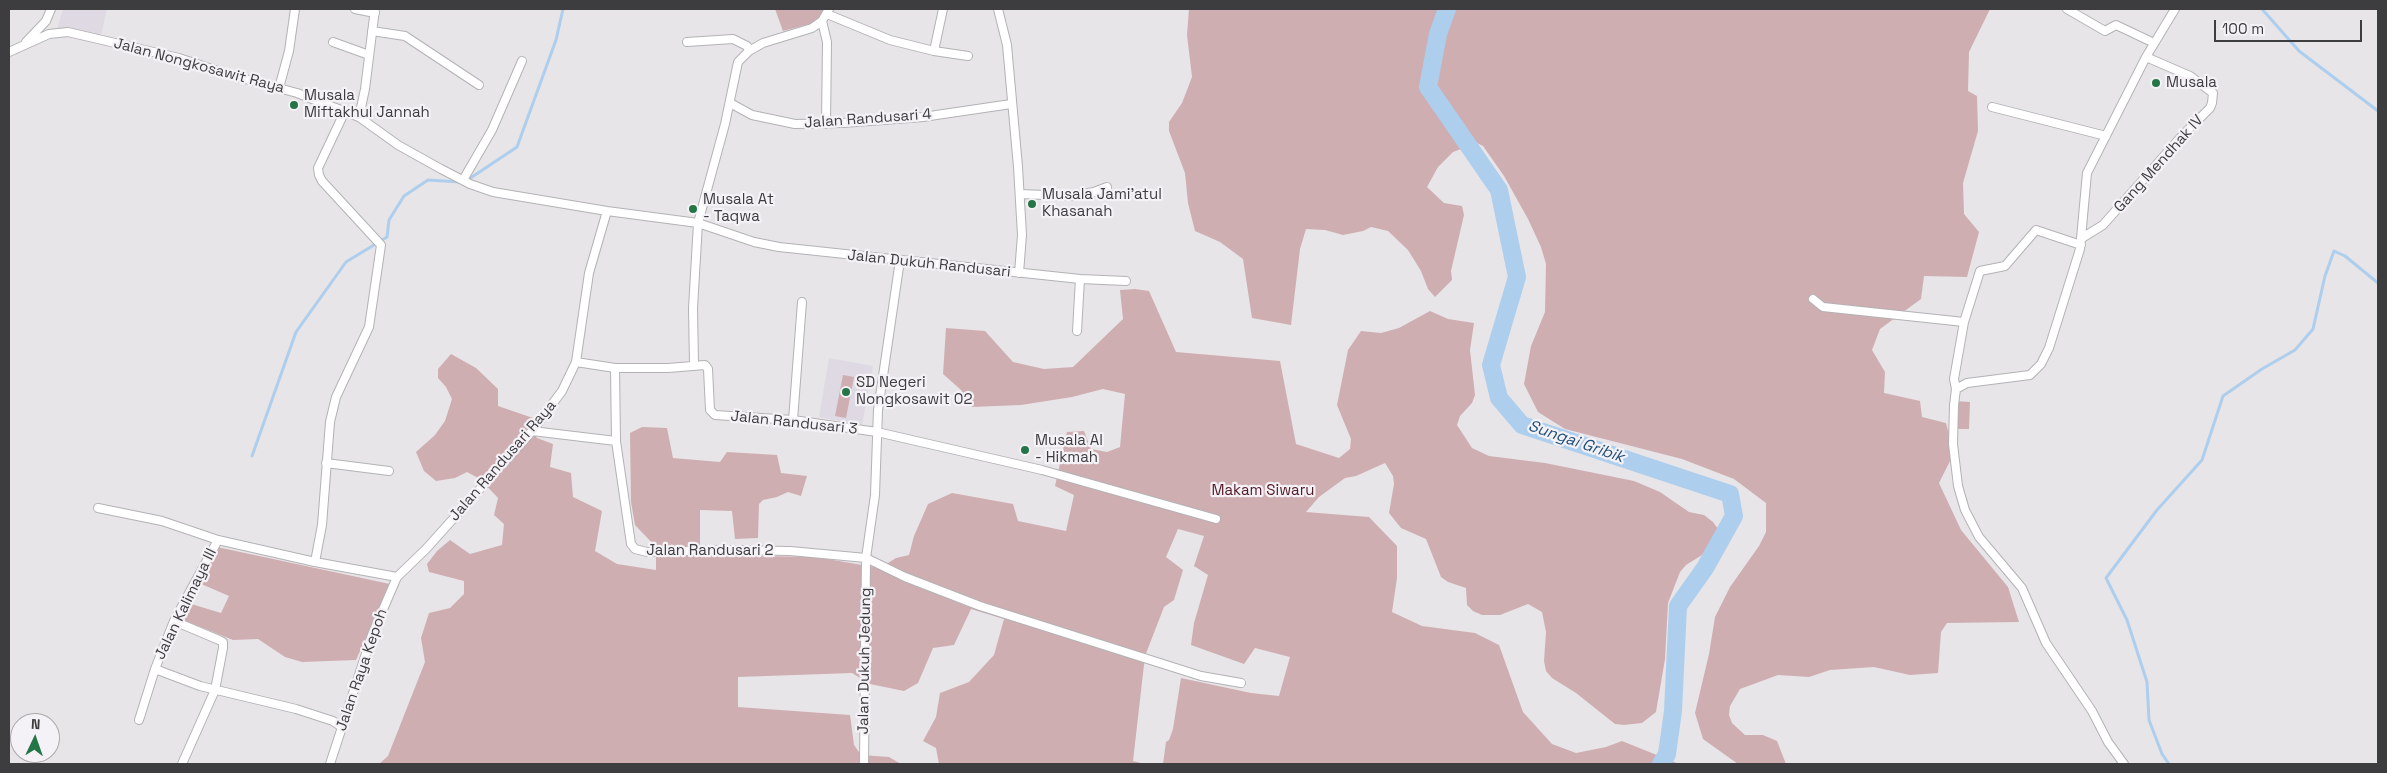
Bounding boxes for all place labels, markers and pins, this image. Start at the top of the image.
place label: Musala [2166,74,2217,92]
marker: Musala [2150,77,2162,89]
place label: Musala Miftakhul Jannah [304,87,430,122]
marker: Musala Miftakhul Jannah [288,99,300,111]
place label: Musala Jami'atul Khasanah [1042,186,1162,221]
place label: Musala At - Taqwa [703,191,774,226]
marker: Musala Jami'atul Khasanah [1026,198,1038,210]
marker: Musala At - Taqwa [687,203,699,215]
place label: SD Negeri Nongkosawit 02 [856,374,972,409]
marker: SD Negeri Nongkosawit 02 [840,386,852,398]
place label: Musala Al - Hikmah [1035,432,1103,467]
marker: Musala Al - Hikmah [1019,444,1031,456]

